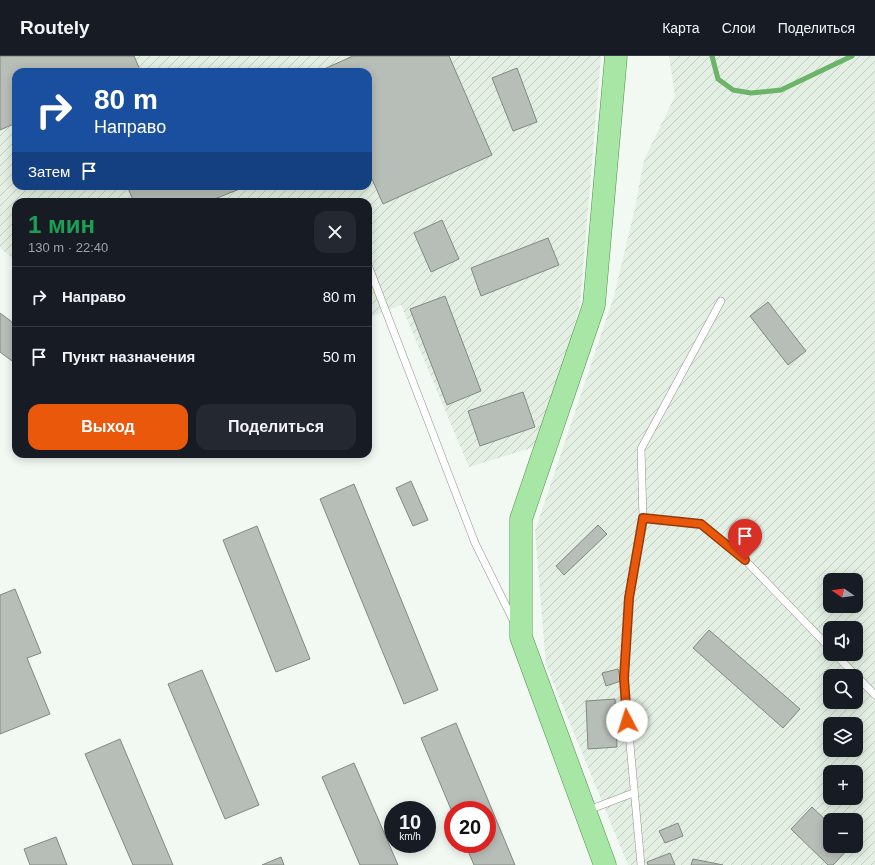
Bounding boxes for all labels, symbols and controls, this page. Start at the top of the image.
text: Routely [20,17,90,38]
text: Карта [662,20,700,36]
text: Слои [722,20,756,36]
text: Поделиться [778,20,855,36]
icon: right [28,84,80,136]
text: 80 m [94,84,158,115]
text: Направо [94,117,166,137]
icon: arrive [78,160,100,182]
text: Затем [28,163,70,180]
text: 1 мин [28,211,95,238]
button: close [314,211,356,253]
text: 130 m · 22:40 [28,240,108,255]
icon: right [28,286,50,308]
text: Направо [62,288,126,305]
text: 80 m [323,288,356,305]
icon: arrive [28,346,50,368]
text: Пункт назначения [62,348,195,365]
text: 50 m [323,348,356,365]
button: Выход [28,404,188,450]
button: Поделиться [196,404,356,450]
pin [728,519,762,560]
icon: arrive [734,525,756,547]
north arrow [823,573,863,613]
map controls [823,573,863,853]
button: sound [823,621,863,661]
button: search [823,669,863,709]
position arrow [606,700,648,742]
button: layers [823,717,863,757]
button: + [823,765,863,805]
speed limit sign: 20 [444,801,496,853]
text: 10 [399,811,421,833]
button: − [823,813,863,853]
text: km/h [399,831,421,842]

